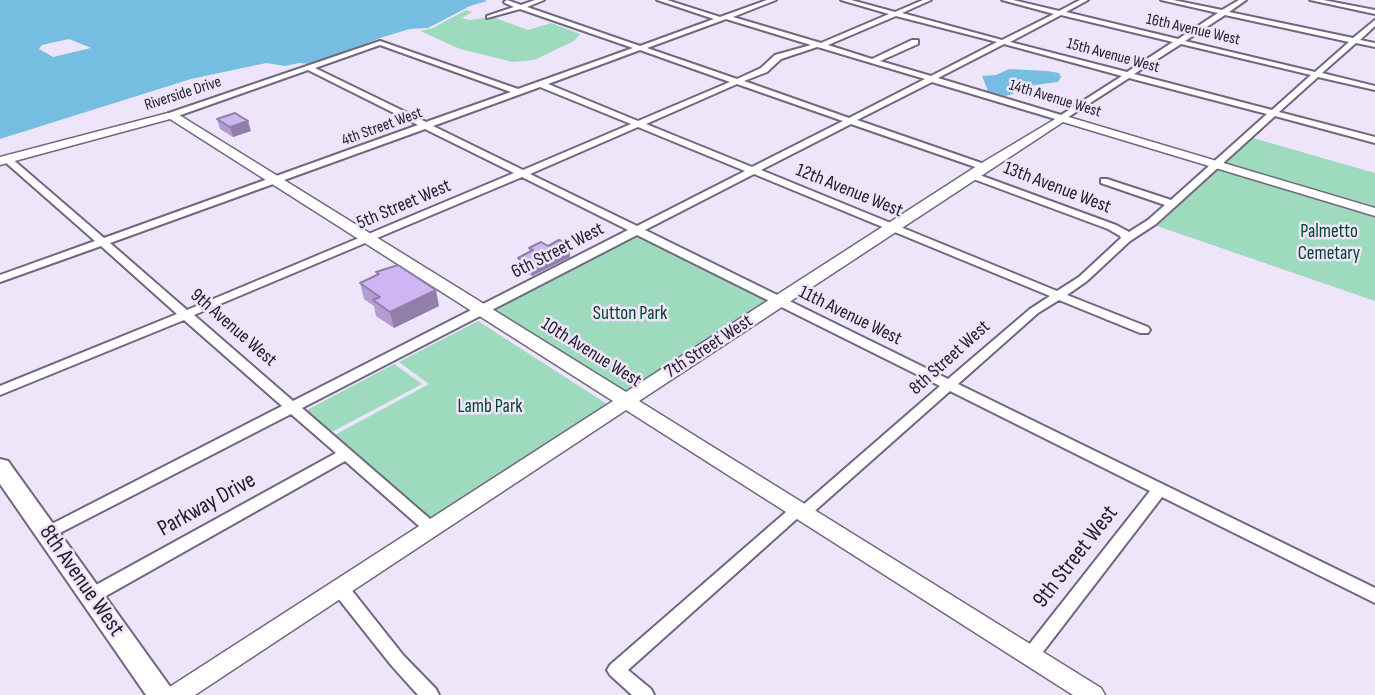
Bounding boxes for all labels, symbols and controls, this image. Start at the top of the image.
street label: 16th Avenue West [1144,10,1242,50]
street label: 15th Avenue West [1065,34,1161,78]
street label: Riverside Drive [142,73,224,115]
street label: 14th Avenue West [1007,76,1103,122]
street label: 4th Street West [339,104,425,150]
street label: 13th Avenue West [1000,157,1114,219]
street label: 12th Avenue West [792,159,906,223]
street label: 5th Street West [354,175,454,235]
street label: 6th Street West [508,218,608,284]
park label: Palmetto Cemetary [1298,221,1360,265]
street label: 11th Avenue West [795,281,905,351]
street label: 9th Avenue West [185,284,281,372]
park label: Sutton Park [593,303,667,325]
street label: 7th Street West [661,310,757,384]
street label: 10th Avenue West [537,313,645,393]
street label: 8th Street West [905,316,995,400]
park label: Lamb Park [457,396,523,418]
street label: Parkway Drive [153,467,261,543]
street label: 9th Street West [1028,500,1124,614]
street label: 8th Avenue West [33,520,129,642]

